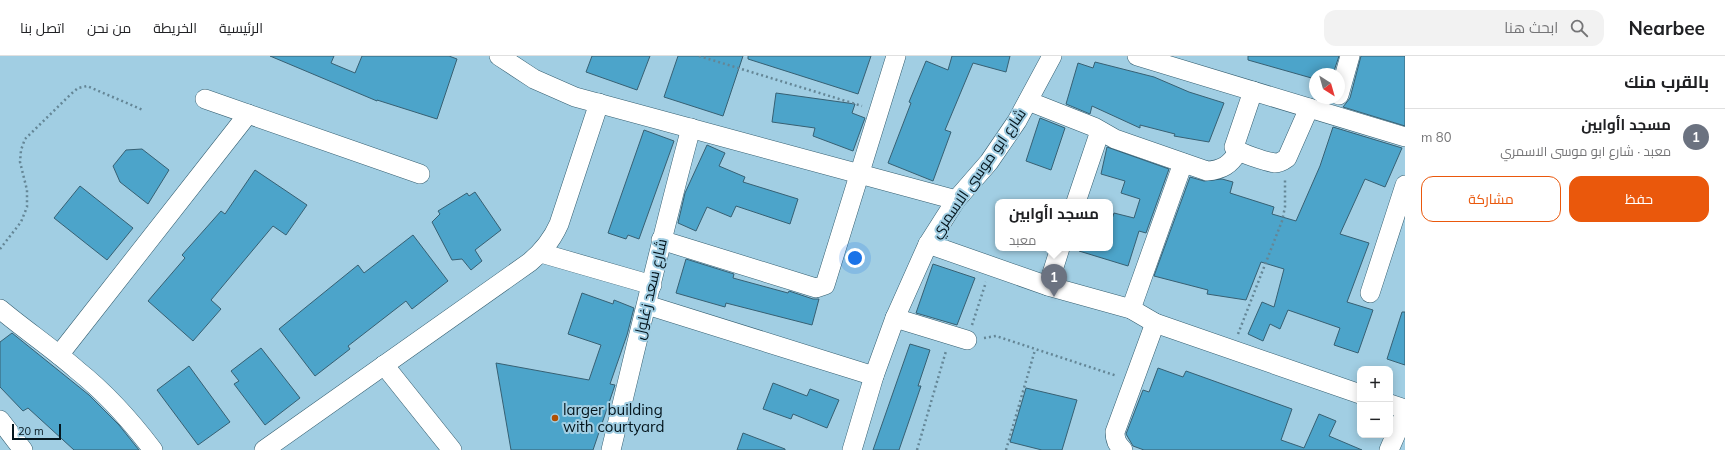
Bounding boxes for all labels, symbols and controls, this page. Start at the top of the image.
search box [1324,10,1604,46]
text: Nearbee [1628,16,1705,40]
icon: search [1568,17,1590,39]
text: ابحث هنا [1504,18,1558,37]
text: اتصل بنا [20,19,65,37]
text: من نحن [87,19,131,37]
text: الخريطة [153,19,197,37]
text: الرئيسية [219,19,263,37]
north arrow [1309,68,1345,104]
text: بالقرب منك [1624,71,1709,92]
street label: شارع ابو موسى الاسمري [926,104,1032,243]
text: مسجد اأوابين [1581,115,1671,134]
text: 80 m [1421,129,1451,145]
text: 1 [1692,129,1700,145]
text: معبد · شارع ابو موسى الاسمري [1500,143,1671,159]
button: مشاركة [1421,176,1561,222]
button: حفظ [1569,176,1709,222]
popup [995,199,1113,251]
text: مسجد اأوابين [1009,204,1099,223]
text: معبد [1009,232,1036,248]
street label: شارع سعد زغلول [629,237,673,342]
your location [845,248,865,268]
pin: 1 [1041,264,1067,297]
map controls [1357,366,1393,438]
button: + [1357,366,1393,402]
place label: larger building with courtyard [563,400,664,436]
button: − [1357,402,1393,438]
marker: larger building with courtyard [550,413,560,423]
scale bar [12,422,61,441]
text: 20 m [18,424,44,438]

